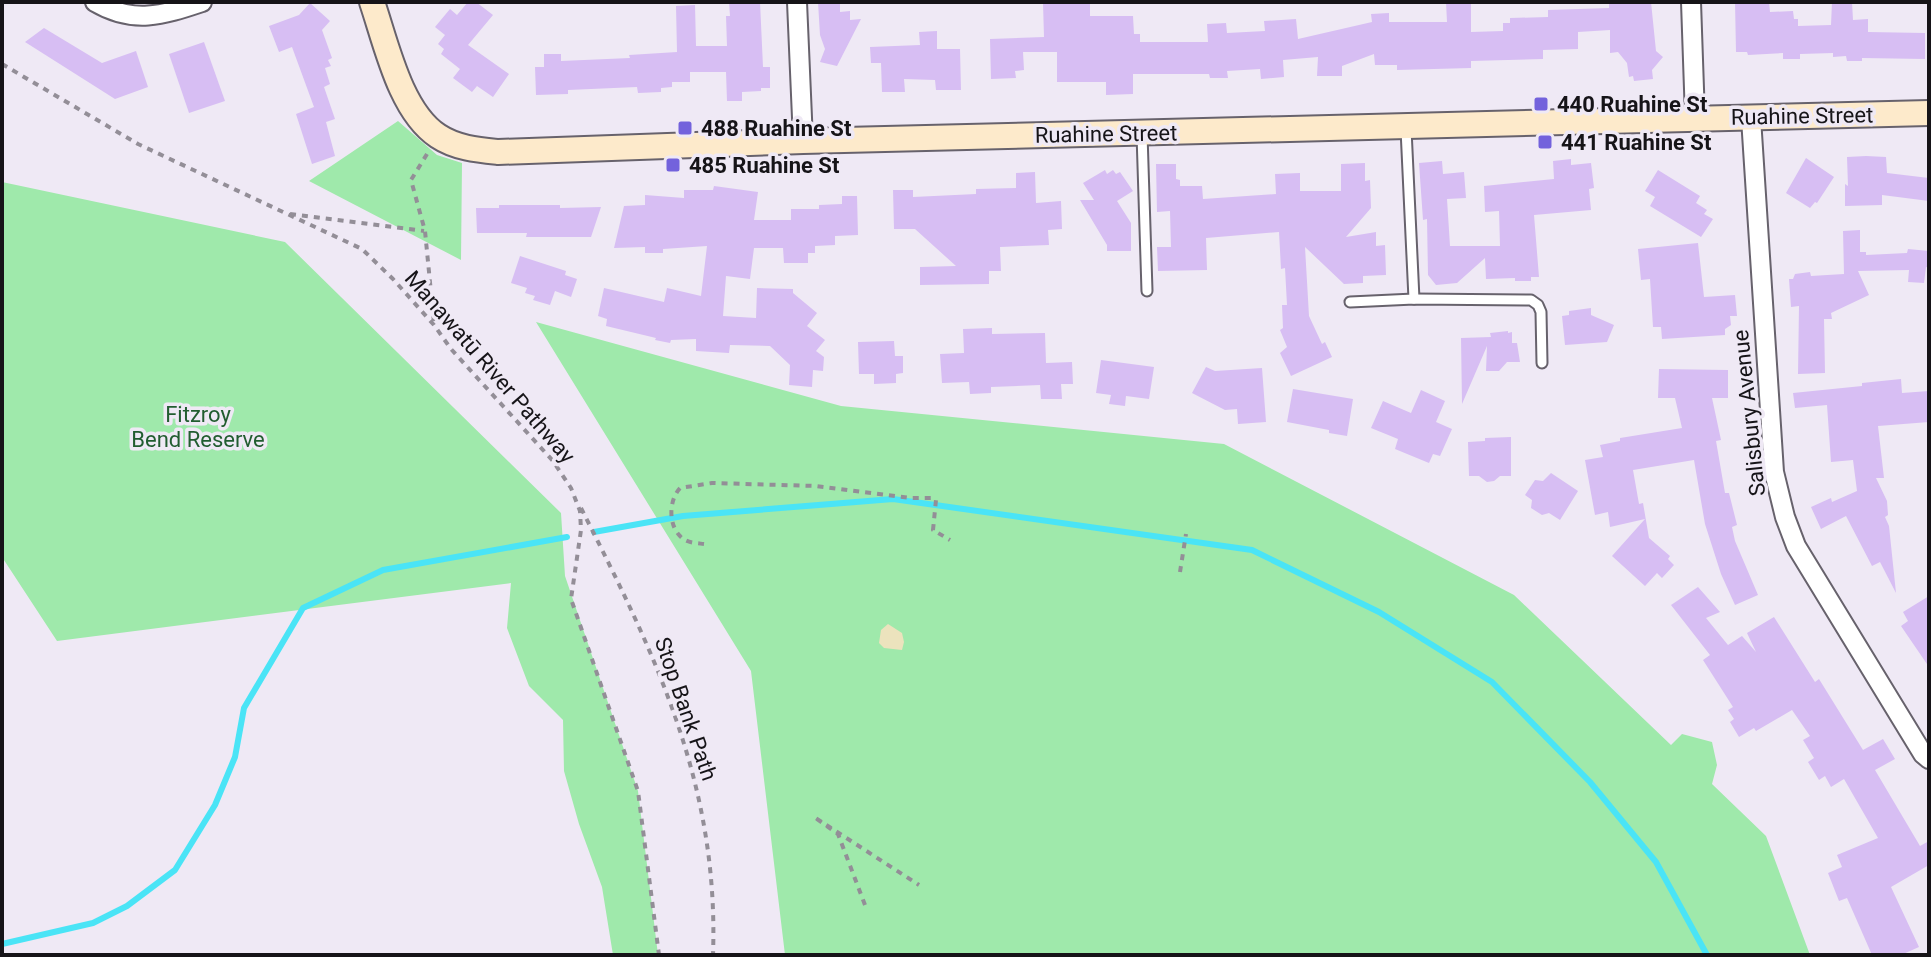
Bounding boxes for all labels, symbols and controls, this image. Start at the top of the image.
place label: 440 Ruahine St [1557,92,1708,117]
marker: 440 Ruahine St [1532,95,1550,113]
street label: Ruahine Street [1731,102,1873,130]
place label: 488 Ruahine St [701,116,852,141]
marker: 488 Ruahine St [676,119,694,137]
street label: Ruahine Street [1035,120,1177,148]
place label: 441 Ruahine St [1561,130,1712,155]
marker: 441 Ruahine St [1536,133,1554,151]
place label: 485 Ruahine St [689,153,840,178]
marker: 485 Ruahine St [664,156,682,174]
street label: Manawatū River Pathway [400,266,581,469]
street label: Salisbury Avenue [1728,329,1770,497]
park label: Fitzroy Bend Reserve [131,402,265,452]
street label: Stop Bank Path [650,634,722,784]

